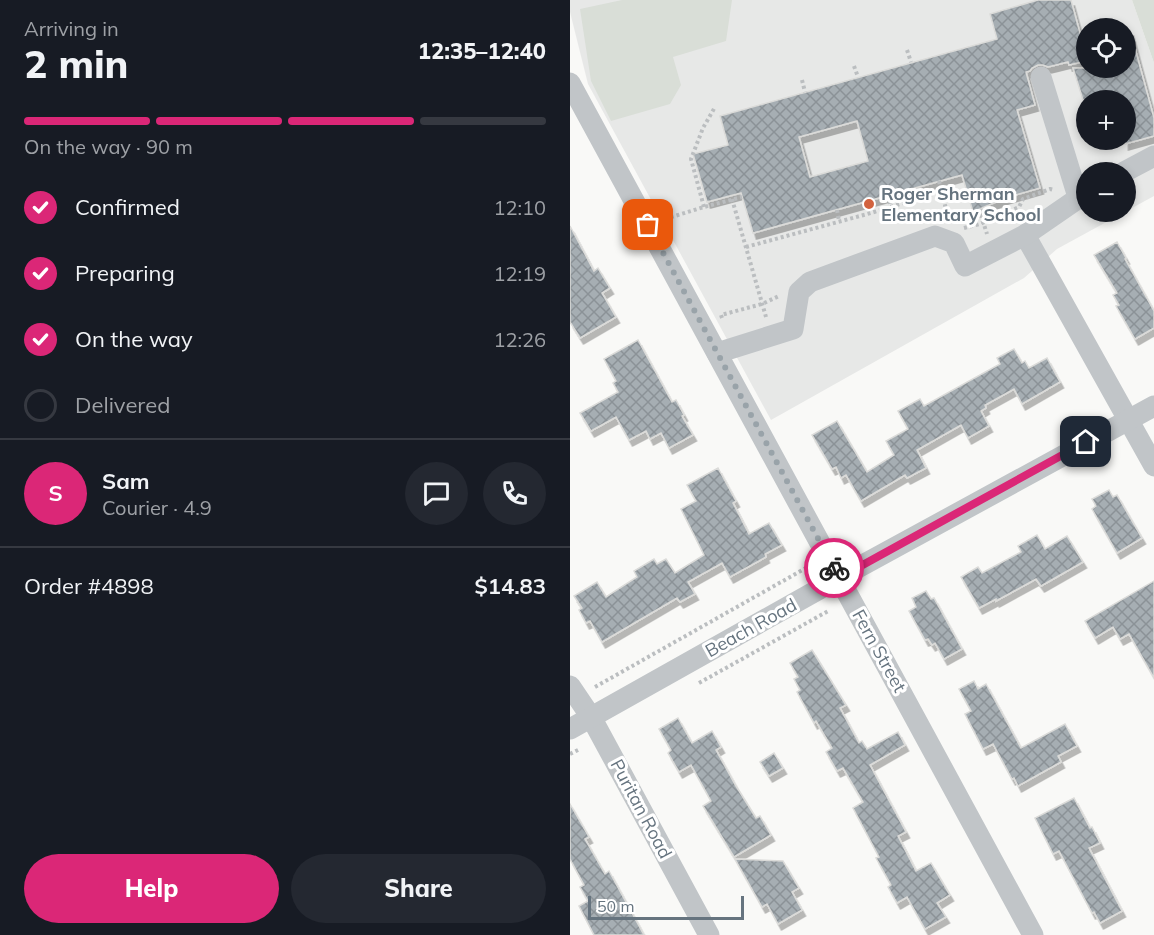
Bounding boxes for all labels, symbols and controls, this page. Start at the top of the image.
text: Arriving in [24,16,119,41]
map controls [1076,18,1136,222]
button: locate [1076,18,1136,78]
text: 12:35–12:40 [418,37,546,65]
text: 2 min [24,39,129,88]
button: + [1076,90,1136,150]
text: On the way · 90 m [24,134,193,159]
button: − [1076,162,1136,222]
place label: Roger Sherman Elementary School [881,182,1041,226]
icon: check [24,191,57,224]
text: Confirmed [75,193,180,221]
text: 12:10 [493,195,546,220]
marker: Roger Sherman Elementary School [862,197,876,211]
pin [622,199,673,250]
icon: bag [631,208,664,241]
icon: check [24,257,57,290]
text: Preparing [75,259,175,287]
text: 12:19 [493,261,546,286]
icon: check [24,323,57,356]
text: On the way [75,325,193,353]
text: 12:26 [493,327,546,352]
text: Delivered [75,391,170,419]
pin [1060,416,1111,467]
icon: home [1069,425,1102,458]
button: chat [405,462,468,525]
button: phone [483,462,546,525]
text: Sam [102,467,150,495]
text: S [48,479,63,507]
text: Courier · 4.9 [102,495,212,520]
courier [804,538,864,598]
icon: bike [818,552,851,585]
text: Order #4898 [24,572,154,600]
text: $14.83 [475,572,546,600]
street label: Beach Road [701,593,801,662]
street label: Fern Street [847,605,912,696]
street label: Puritan Road [606,755,677,862]
button: Help [24,854,279,923]
button: Share [291,854,546,923]
scale bar [588,893,744,920]
text: 50 m [597,896,634,916]

